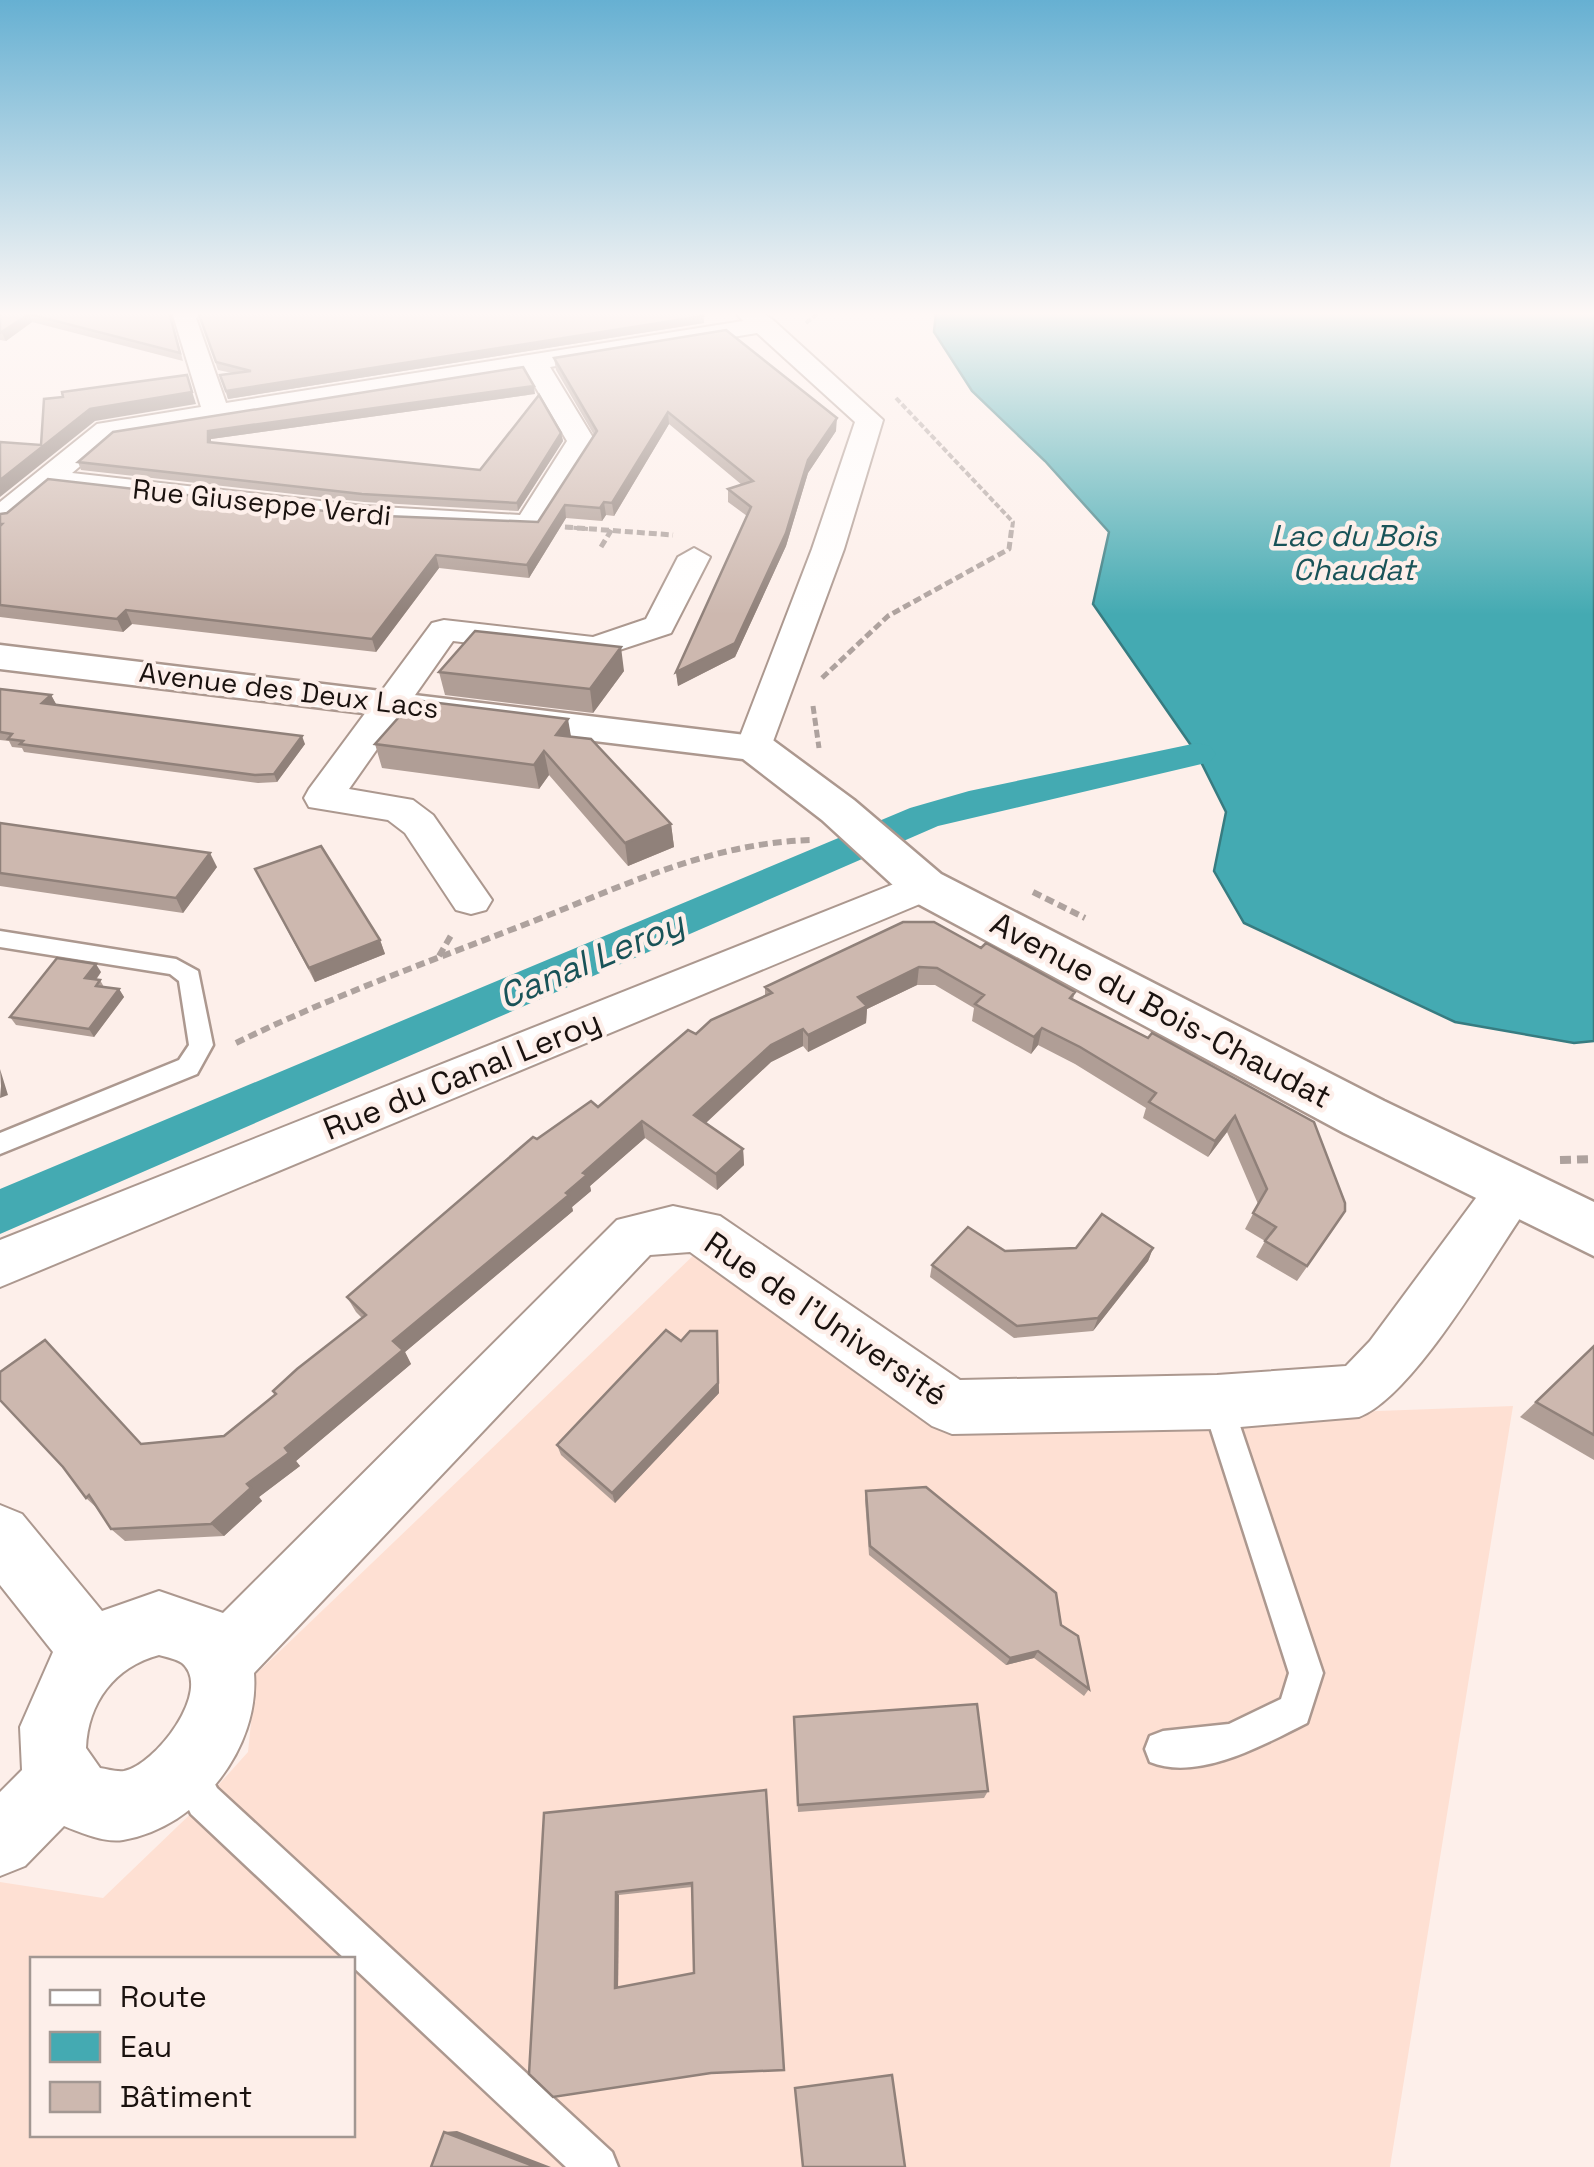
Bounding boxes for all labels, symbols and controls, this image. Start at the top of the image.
street label: Rue Giuseppe Verdi [131,471,393,533]
water label: Lac du Bois Chaudat [1271,516,1438,589]
street label: Avenue des Deux Lacs [137,654,441,726]
water label: Canal Leroy [492,901,692,1019]
street label: Avenue du Bois-Chaudat [984,903,1338,1117]
street label: Rue du Canal Leroy [317,1001,607,1149]
street label: Rue de l'Université [697,1223,955,1415]
legend [30,1957,355,2137]
text: Route [120,1977,207,2016]
text: Eau [120,2027,172,2066]
text: Bâtiment [120,2077,253,2116]

